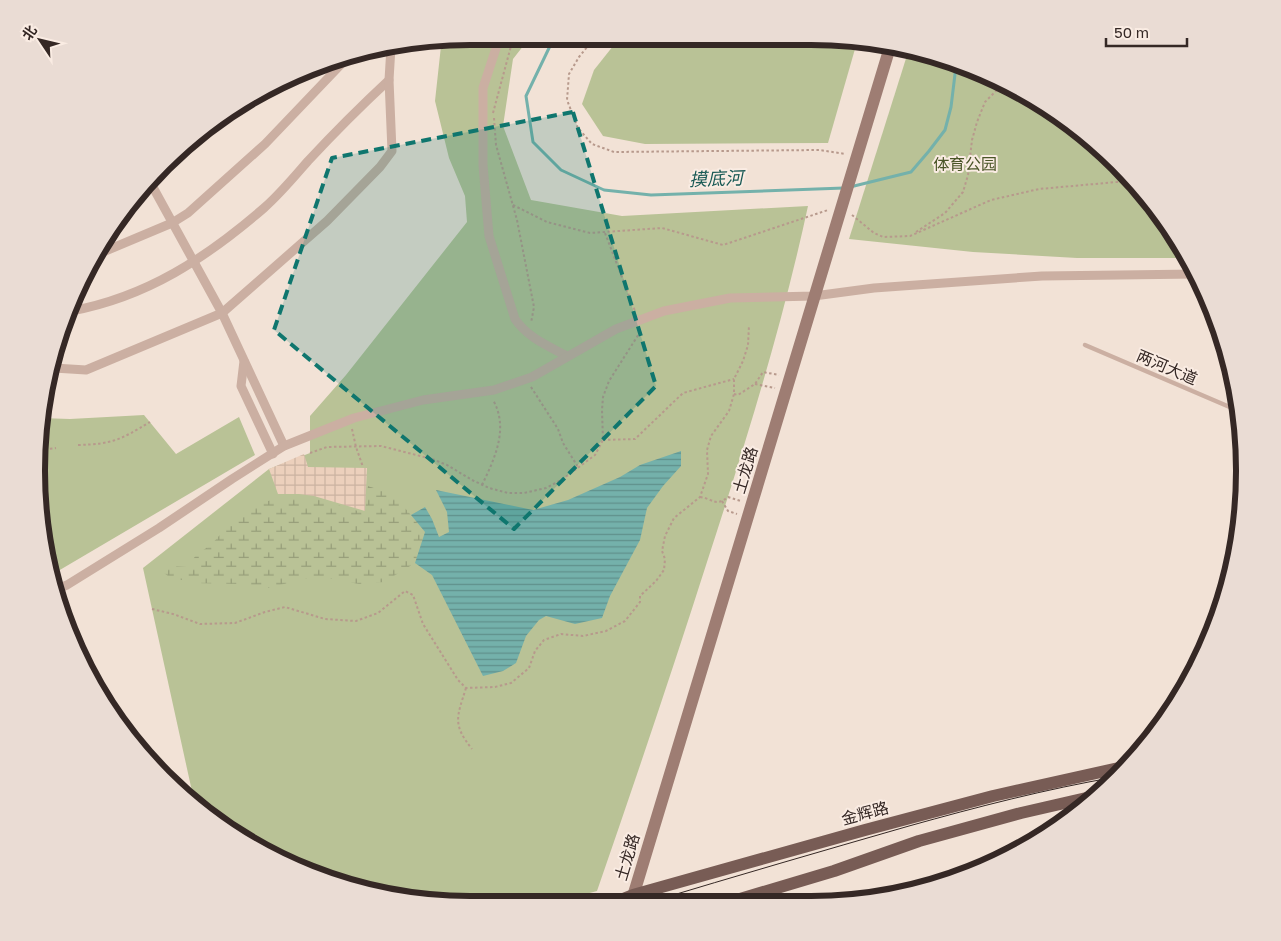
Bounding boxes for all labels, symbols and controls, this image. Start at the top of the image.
north arrow [15,15,65,65]
scale bar [1106,15,1187,47]
text: 北 [18,22,40,43]
text: 50 m [1114,23,1149,41]
park label: 体育公园 [933,154,997,174]
water label: 摸底河 [689,166,746,190]
street label: 两河大道 [1134,345,1200,389]
street label: 土龙路 [728,444,762,496]
street label: 金辉路 [839,797,891,829]
street label: 土龙路 [610,831,644,883]

